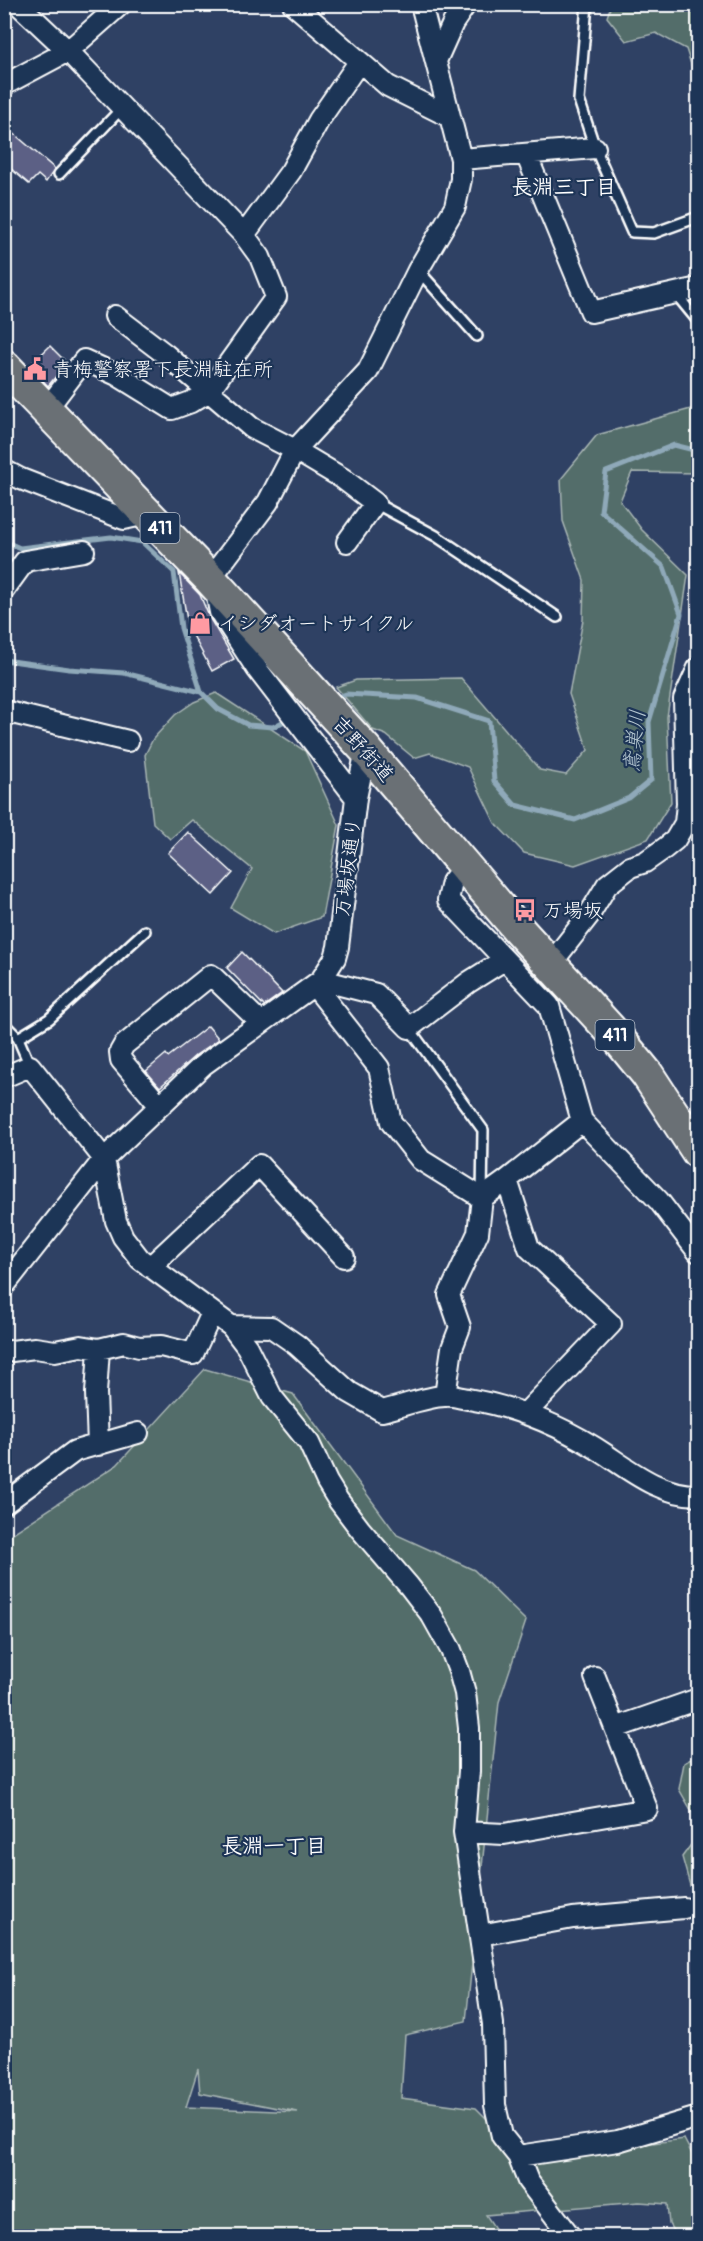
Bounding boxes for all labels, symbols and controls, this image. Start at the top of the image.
district label: 長淵三丁目 [512,174,617,201]
public building icon: 青梅警察署下長淵駐在所 [22,356,48,382]
place label: 青梅警察署下長淵駐在所 [53,357,273,382]
road number: 411 [140,513,180,543]
shop icon: イシダオートサイクル [187,610,213,636]
place label: イシダオートサイクル [218,611,414,636]
water label: 鳶巣川 [618,708,652,774]
street label: 吉野街道 [327,711,399,787]
street label: 万場坂通り [329,816,367,918]
bus stop icon: 万場坂 [512,897,538,923]
place label: 万場坂 [543,898,603,923]
road number: 411 [596,1020,634,1050]
district label: 長淵一丁目 [222,1833,327,1860]

